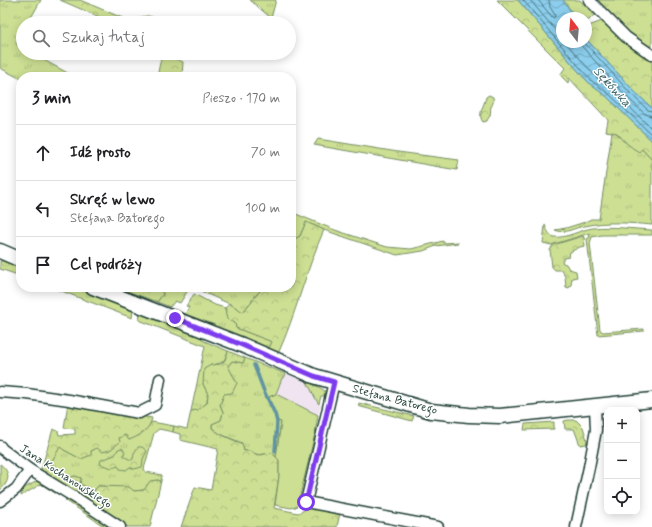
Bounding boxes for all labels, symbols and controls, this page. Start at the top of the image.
north arrow [556,12,592,48]
search box [16,16,296,60]
icon: search [30,27,52,49]
text: Szukaj tutaj [62,28,145,48]
water label: Sękówka [589,63,635,111]
text: 3 min [32,87,71,109]
text: Pieszo · 170 m [202,90,280,107]
icon: ahead [32,142,54,164]
text: Idź prosto [70,143,131,163]
text: 70 m [251,144,280,161]
text: Skręć w lewo [70,190,155,210]
icon: left [32,198,54,220]
text: 100 m [245,200,280,217]
text: Stefana Batorego [70,210,165,227]
icon: arrive [32,254,54,276]
text: Cel podróży [70,255,142,275]
route end [166,309,184,327]
street label: Stefana Batorego [350,381,439,420]
map controls [604,407,640,515]
button: + [604,407,640,443]
street label: Jana Kochanowskiego [16,441,115,514]
button: − [604,443,640,479]
button: locate [604,479,640,515]
route start [297,493,315,511]

